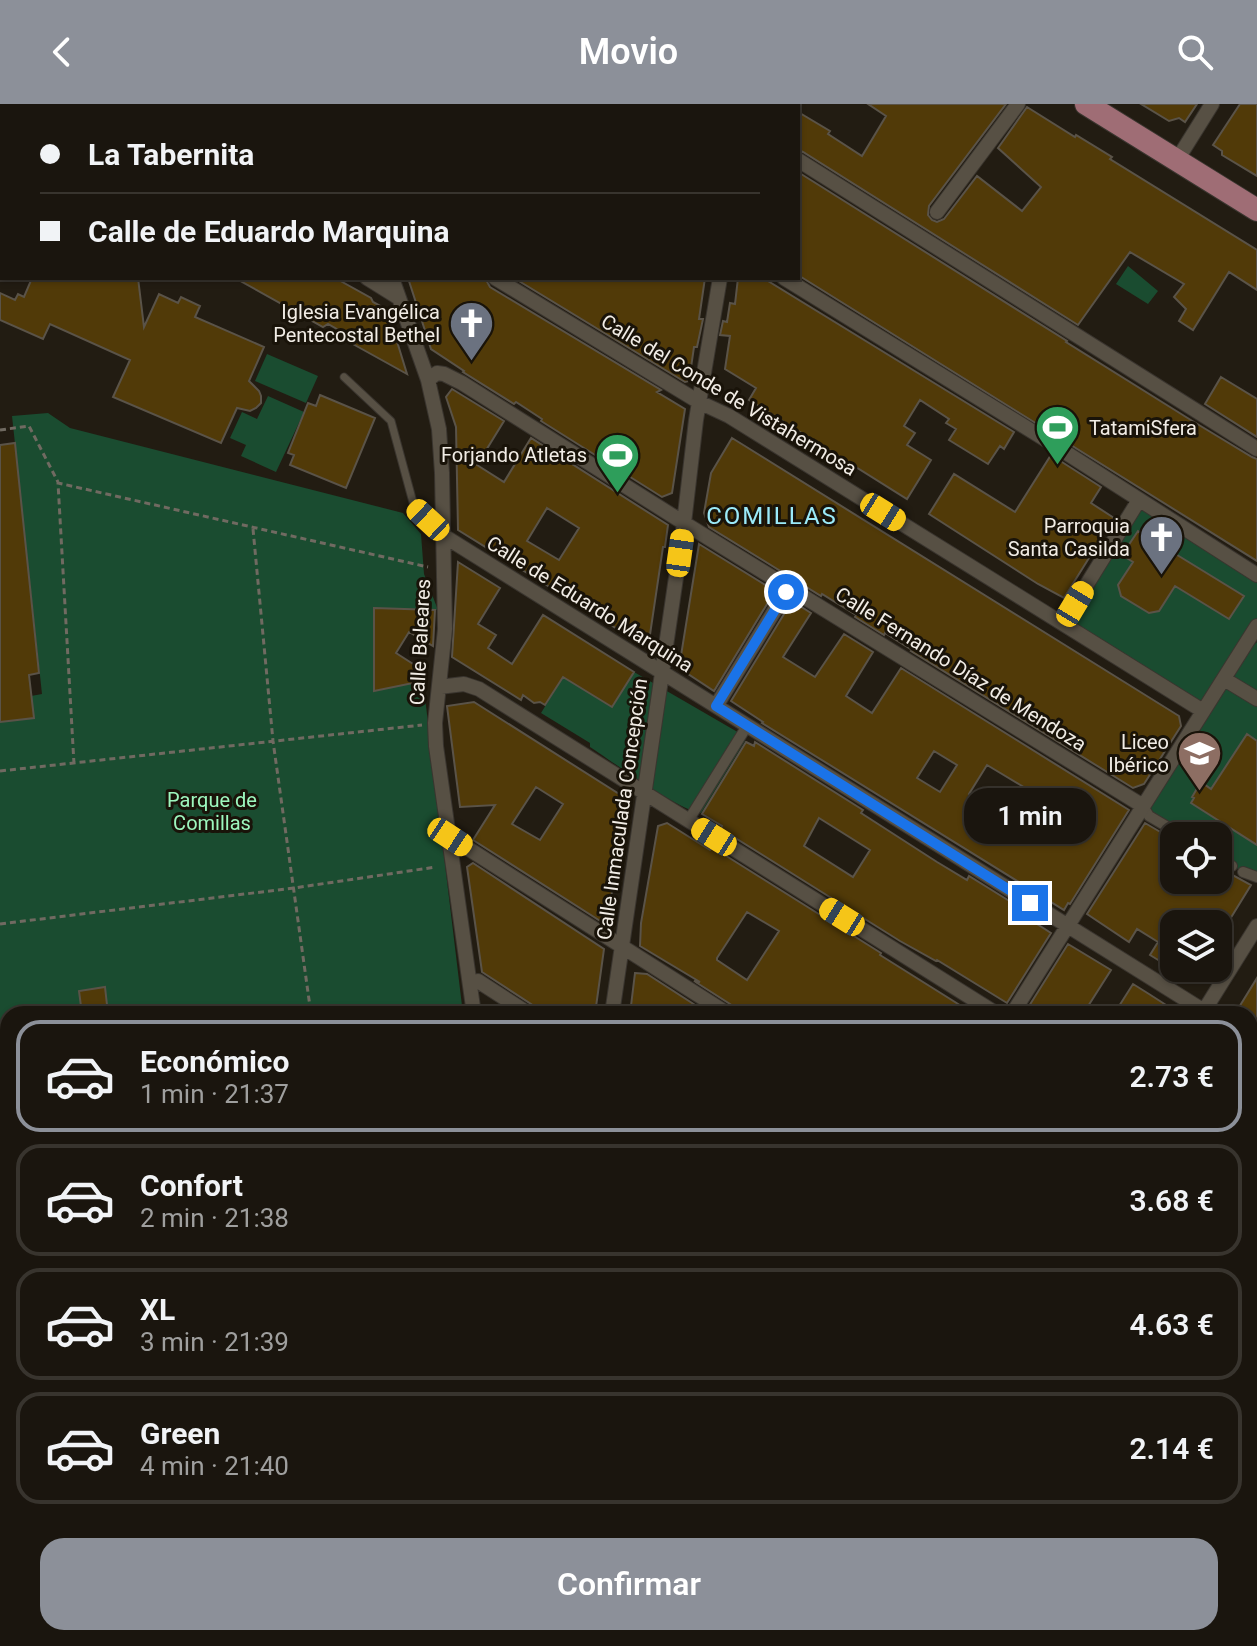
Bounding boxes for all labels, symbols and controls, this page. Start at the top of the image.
icon: back [40,30,84,74]
icon: search [1173,30,1217,74]
text: Movio [579,31,678,73]
text: La Tabernita [88,137,254,172]
text: Calle de Eduardo Marquina [88,214,450,249]
place label: Iglesia Evangélica Pentecostal Bethel [273,300,440,347]
church icon: Iglesia Evangélica Pentecostal Bethel [447,300,495,363]
street label: Calle del Conde de Vistahermosa [597,309,861,481]
sports icon: TatamiSfera [1034,404,1082,467]
place label: TatamiSfera [1089,416,1197,440]
sports icon: Forjando Atletas [594,431,642,494]
place label: Forjando Atletas [441,443,587,467]
car [856,489,910,535]
car [402,495,454,545]
district label: COMILLAS [706,502,838,530]
place label: Parroquia Santa Casilda [1008,514,1130,561]
church icon: Parroquia Santa Casilda [1137,514,1185,577]
car [665,528,695,578]
street label: Calle de Eduardo Marquina [482,531,698,677]
route start [768,574,804,610]
car [1052,577,1098,631]
street label: Calle Baleares [405,578,435,706]
street label: Calle Fernando Díaz de Mendoza [831,582,1091,756]
street label: Calle Inmaculada Concepción [592,677,652,941]
place label: Liceo Ibérico [1108,730,1169,777]
school or university icon: Liceo Ibérico [1176,730,1224,793]
callout: 1 min [964,787,1096,843]
park label: Parque de Comillas [167,788,257,835]
text: 1 min [997,801,1063,831]
car [423,814,477,860]
car [687,814,741,860]
map controls [1160,822,1232,982]
button: locate [1160,822,1232,894]
route end [1012,885,1048,921]
car [815,894,869,940]
button: layers [1160,910,1232,982]
icon: car [44,1040,116,1112]
text: Económico [140,1044,289,1079]
text: 2.73 € [1129,1059,1214,1094]
text: 1 min · 21:37 [140,1079,289,1109]
icon: car [44,1164,116,1236]
text: Confort [140,1168,243,1203]
text: 3.68 € [1129,1183,1214,1218]
text: 2 min · 21:38 [140,1203,289,1233]
icon: car [44,1288,116,1360]
text: XL [140,1292,175,1327]
text: 4.63 € [1129,1307,1214,1342]
text: 3 min · 21:39 [140,1327,289,1357]
icon: car [44,1412,116,1484]
text: Green [140,1416,220,1451]
text: 2.14 € [1129,1431,1214,1466]
text: 4 min · 21:40 [140,1451,289,1481]
button: Confirmar [40,1538,1218,1630]

